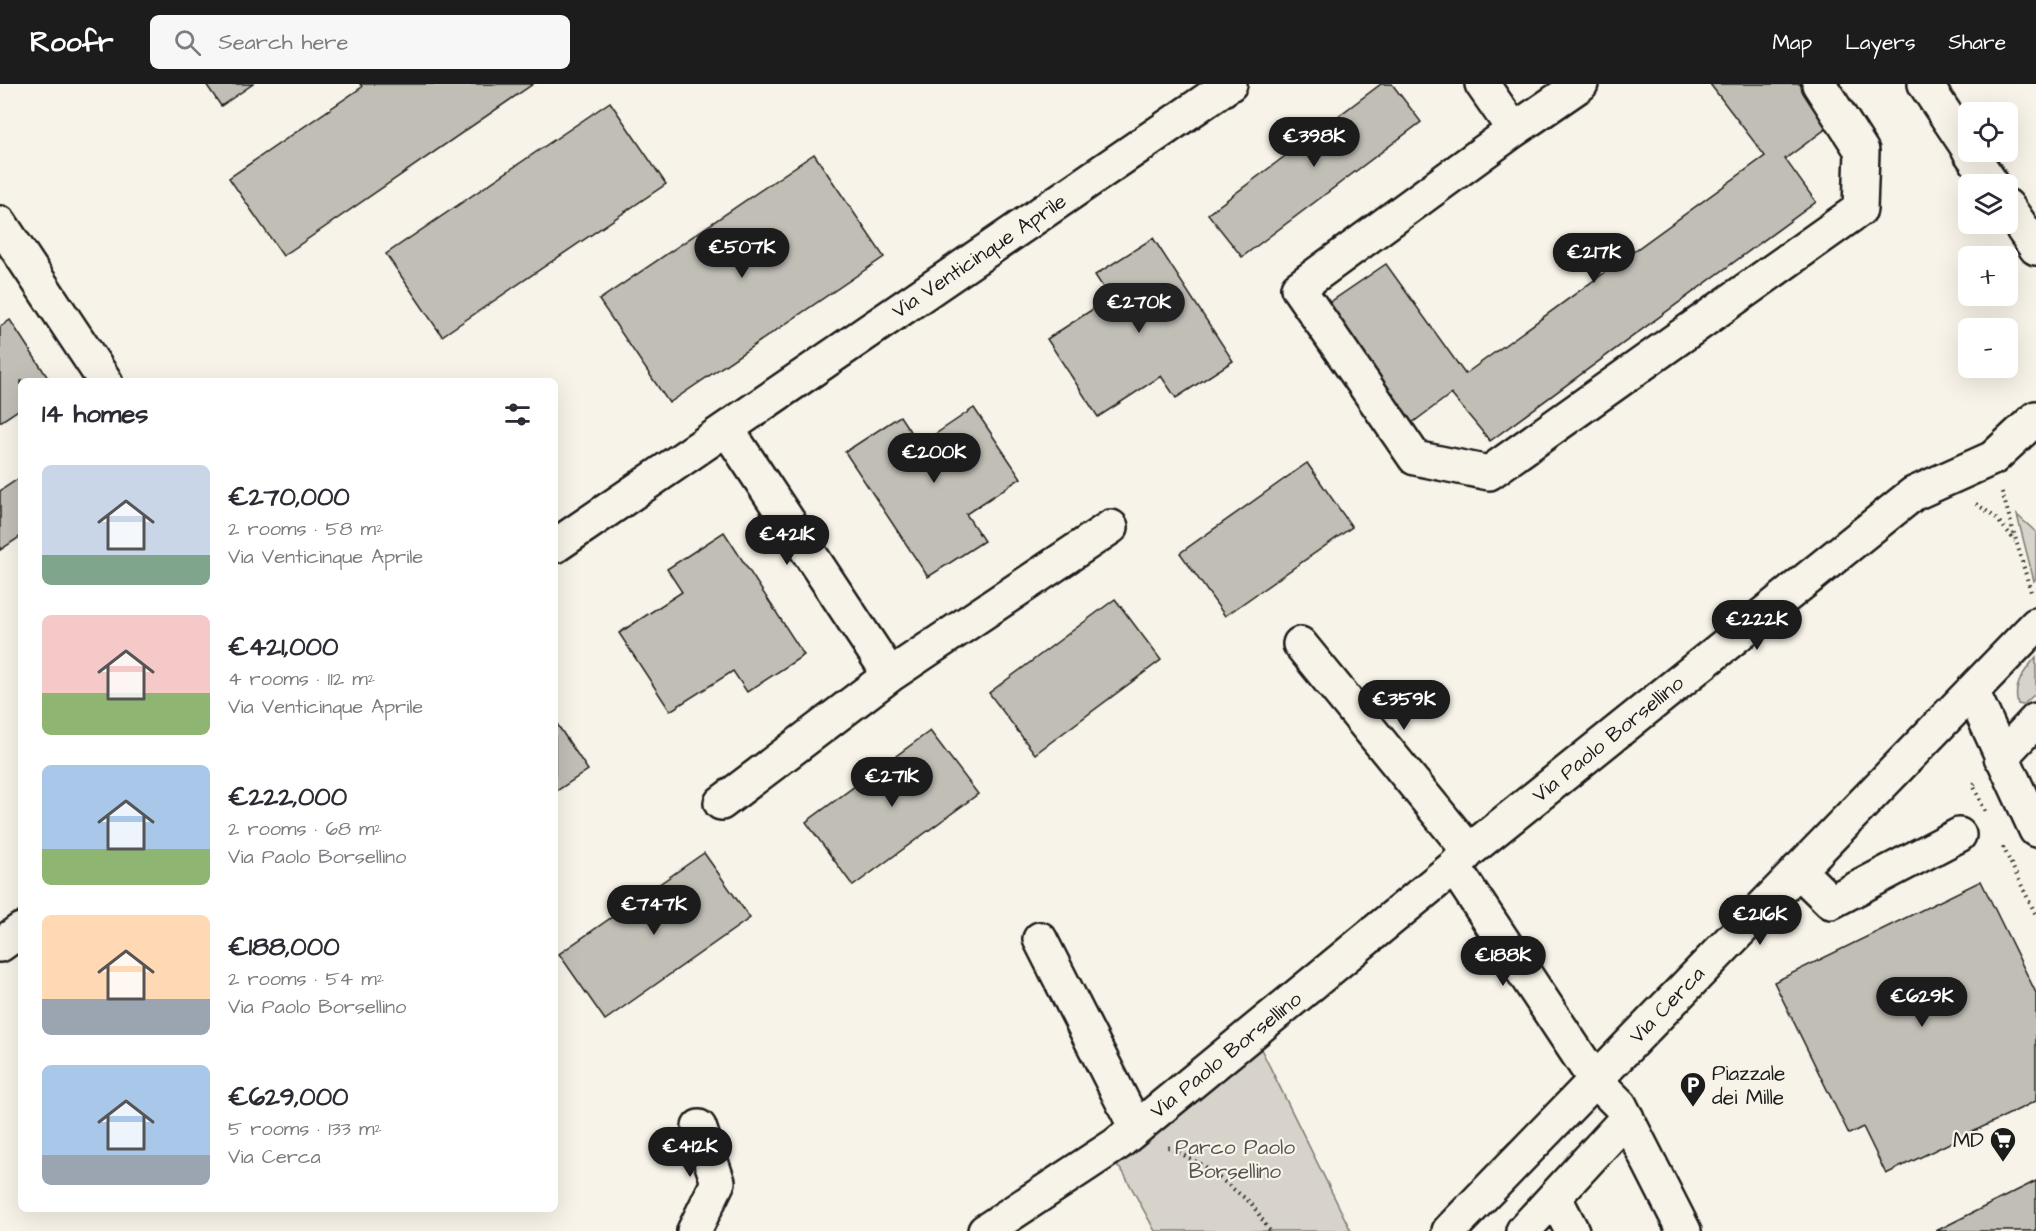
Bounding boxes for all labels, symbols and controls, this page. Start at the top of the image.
search box [150,15,570,69]
text: Roofr [30,23,114,62]
icon: search [171,26,204,59]
text: Search here [219,27,348,58]
text: Map [1772,28,1812,57]
text: Layers [1845,28,1915,57]
text: Share [1948,28,2006,57]
map controls [1958,102,2018,378]
button: locate [1958,102,2018,162]
pin: €398K [1272,117,1356,168]
text: €398K [1283,122,1345,150]
button: layers [1958,174,2018,234]
street label: Via Venticinque Aprile [886,187,1073,326]
pin: €507K [700,228,784,279]
text: €507K [708,233,776,261]
pin: €217K [1552,233,1636,284]
text: €217K [1567,238,1621,266]
button: + [1958,246,2018,306]
pin: €270K [1097,283,1181,334]
text: €270K [1107,288,1171,316]
button: − [1958,318,2018,378]
text: 14 homes [42,396,148,432]
icon: filters [501,398,534,431]
pin: €200K [892,433,976,484]
text: €200K [902,438,966,466]
text: €270,000 [228,479,350,515]
icon: home [90,489,162,561]
text: 2 rooms · 58 m² [228,515,384,543]
pin: €421K [745,515,829,566]
text: €421K [759,520,815,548]
text: Via Venticinque Aprile [228,543,423,571]
pin: €222K [1715,600,1799,651]
text: €222K [1726,605,1788,633]
text: €421,000 [228,629,338,665]
icon: home [90,639,162,711]
text: 4 rooms · 112 m² [228,665,375,693]
street label: Via Paolo Borsellino [1526,669,1690,809]
pin: €359K [1362,680,1446,731]
text: €359K [1372,685,1436,713]
text: Via Venticinque Aprile [228,693,423,721]
pin: €271K [850,757,934,808]
text: €271K [865,762,919,790]
text: €222,000 [228,779,347,815]
icon: home [90,789,162,861]
text: 2 rooms · 68 m² [228,815,382,843]
text: Via Paolo Borsellino [228,843,406,871]
pin: €747K [612,885,696,936]
text: €747K [621,890,687,918]
pin: €216K [1718,895,1802,946]
text: €216K [1733,900,1787,928]
text: €188,000 [228,929,340,965]
pin: €188K [1461,936,1545,987]
icon: home [90,939,162,1011]
text: €188K [1475,941,1531,969]
street label: Via Cerca [1623,960,1711,1050]
text: 2 rooms · 54 m² [228,965,384,993]
pin: €629K [1880,977,1964,1028]
text: €629K [1890,982,1954,1010]
street label: Via Paolo Borsellino [1144,985,1308,1125]
text: Via Paolo Borsellino [228,993,406,1021]
place label: Piazzale dei Mille [1712,1059,1785,1112]
parking icon: Piazzale dei Mille [1678,1070,1708,1108]
text: €629,000 [228,1079,348,1115]
icon: home [90,1089,162,1161]
text: 5 rooms · 133 m² [228,1115,382,1143]
supermarket icon: MD [1988,1125,2018,1163]
place label: MD [1953,1126,1984,1155]
pin: €412K [648,1127,732,1178]
text: €412K [662,1132,718,1160]
park label: Parco Paolo Borsellino [1175,1133,1295,1186]
text: Via Cerca [228,1143,321,1171]

